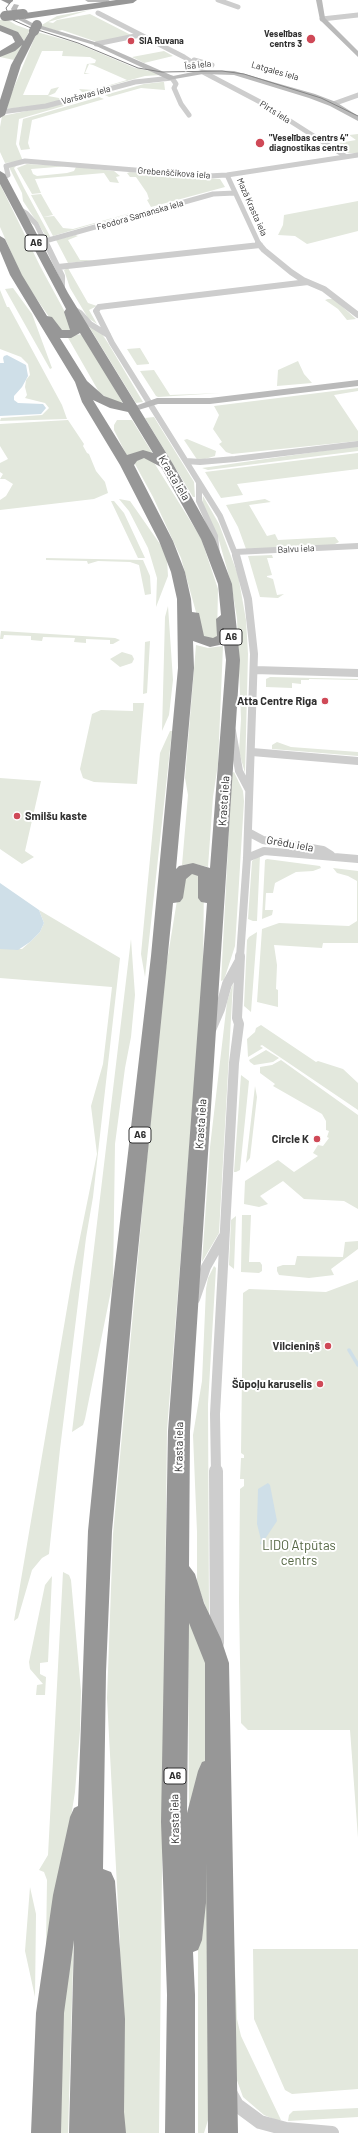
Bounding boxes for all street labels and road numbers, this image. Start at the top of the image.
street label: Īsā iela [184,58,212,72]
street label: Latgales iela [250,59,300,83]
street label: Varšavas iela [60,83,112,107]
street label: Pirts iela [258,98,292,126]
street label: Grebenščikova iela [137,165,211,181]
street label: Mazā Krasta iela [234,176,270,238]
street label: Feodora Samanska iela [95,197,185,233]
road number: A6 [25,235,47,251]
street label: Krasta iela [155,453,193,503]
street label: Balvu iela [277,543,315,555]
road number: A6 [220,629,242,645]
street label: Krasta iela [216,775,232,827]
street label: Grēdu iela [265,833,315,855]
street label: Krasta iela [193,1098,209,1150]
road number: A6 [129,1127,151,1143]
street label: Krasta iela [172,1422,186,1472]
road number: A6 [164,1768,186,1784]
street label: Krasta iela [168,1794,182,1844]

